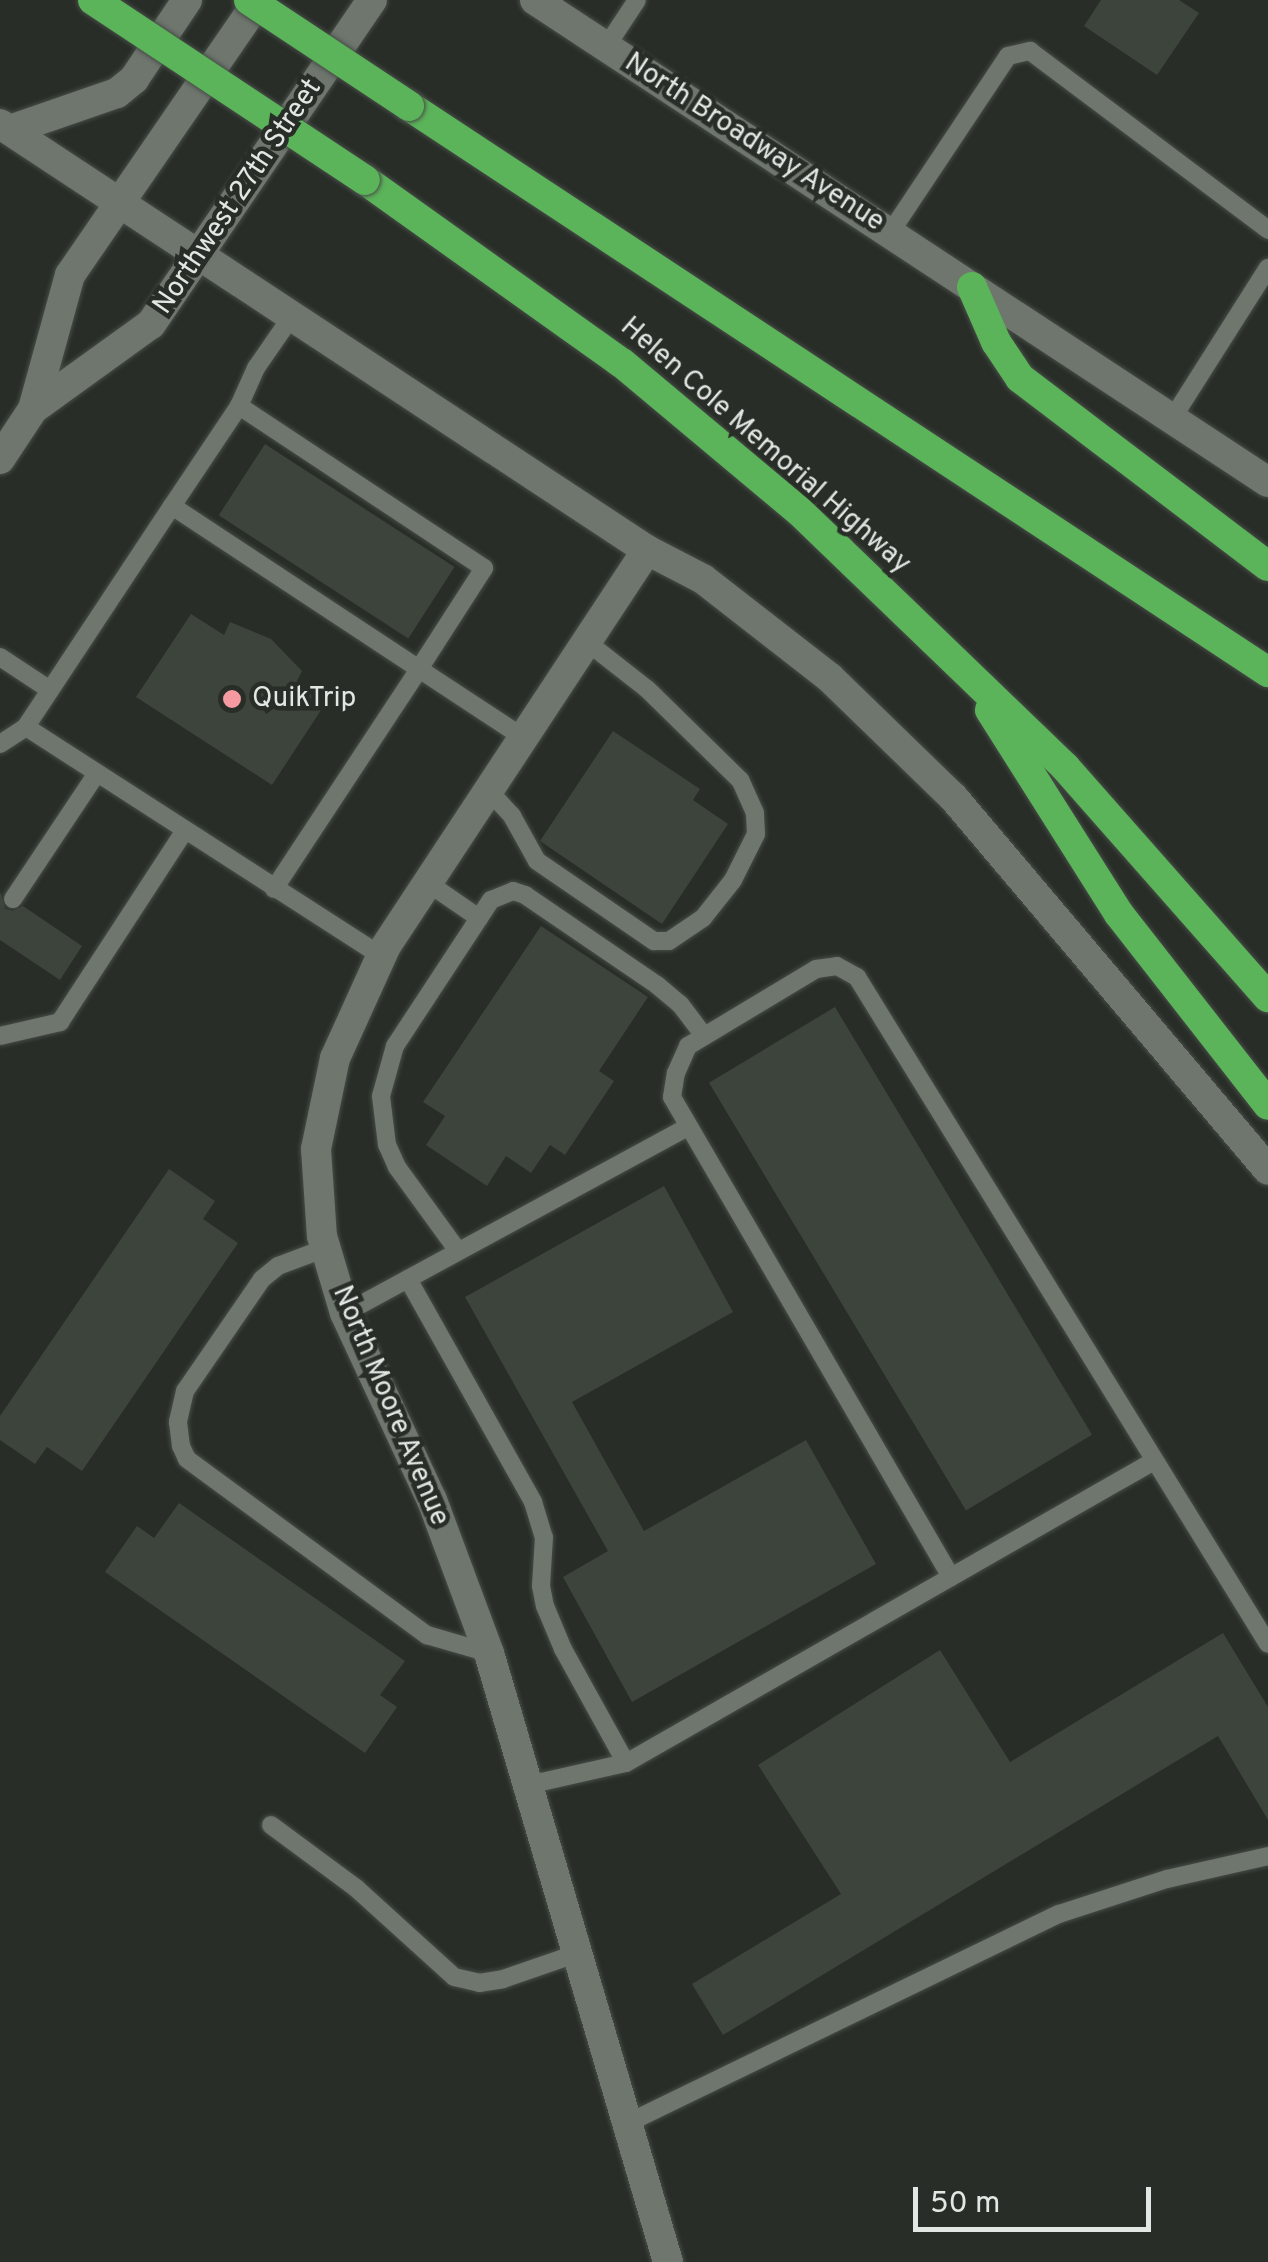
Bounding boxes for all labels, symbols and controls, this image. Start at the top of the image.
street label: North Broadway Avenue [617,46,891,240]
street label: Northwest 27th Street [147,73,329,321]
street label: Helen Cole Memorial Highway [613,311,917,581]
place label: QuikTrip [252,682,356,716]
marker: QuikTrip [221,688,243,710]
street label: North Moore Avenue [324,1280,456,1532]
scale bar [918,2167,1156,2229]
text: 50 m [930,2186,1000,2223]

